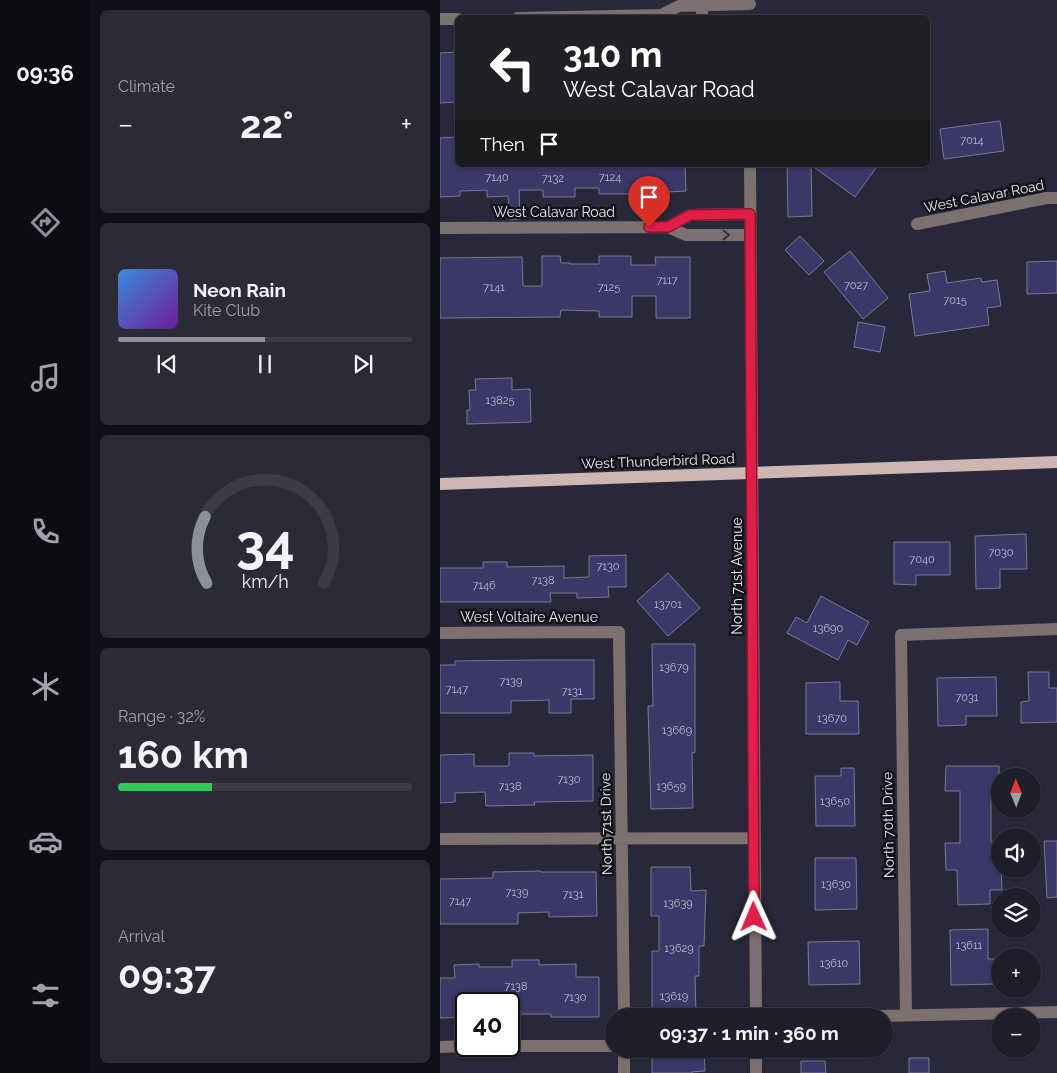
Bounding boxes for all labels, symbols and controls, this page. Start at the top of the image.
text: 310 m [563,34,662,75]
icon: left [480,35,545,100]
text: 09:36 [16,60,74,86]
text: West Calavar Road [563,76,755,102]
text: Climate [118,77,175,96]
text: 22° [240,102,293,147]
text: − [118,108,133,141]
text: + [400,108,412,141]
icon: arrive [535,130,563,158]
text: Then [480,133,525,155]
house number: 7014 [960,134,984,147]
house number: 7140 [485,171,509,184]
house number: 7124 [599,171,621,184]
house number: 7132 [542,172,564,185]
pin [628,176,670,227]
street label: West Calavar Road [923,177,1045,215]
icon: arrive [635,183,663,211]
street label: West Calavar Road [493,204,615,220]
icon: directions [28,205,63,240]
one-way arrow [722,230,730,240]
house number: 7117 [656,274,678,287]
text: Neon Rain [193,279,286,301]
house number: 7027 [844,279,868,292]
house number: 7141 [483,281,505,294]
house number: 7125 [598,281,620,294]
house number: 7015 [943,294,967,307]
text: Kite Club [193,301,260,320]
icon: previous [153,350,181,378]
icon: pause [251,350,279,378]
icon: next [349,350,377,378]
icon: music [28,360,63,395]
house number: 13825 [486,394,514,407]
street label: West Thunderbird Road [581,450,735,472]
text: 34 [236,513,294,574]
icon: phone [28,514,63,549]
street label: North 71st Avenue [729,517,745,635]
house number: 7030 [988,546,1014,559]
house number: 7040 [909,553,935,566]
house number: 7130 [596,560,620,573]
text: km/h [241,571,289,592]
house number: 7138 [532,574,555,587]
house number: 7146 [472,579,496,592]
house number: 13701 [654,598,682,611]
street label: West Voltaire Avenue [460,609,598,625]
house number: 13690 [813,622,843,635]
house number: 13679 [659,661,689,674]
icon: climate [28,669,63,704]
house number: 7139 [500,675,522,688]
house number: 7147 [446,683,468,696]
house number: 7131 [561,685,583,698]
house number: 7031 [955,691,979,704]
text: Range · 32% [118,707,205,726]
house number: 13670 [817,712,847,725]
house number: 13669 [662,724,692,737]
text: 160 km [118,732,249,777]
north arrow [991,768,1041,818]
map controls [991,768,1041,1058]
street label: North 70th Drive [879,772,897,878]
house number: 7130 [557,773,581,786]
street label: North 71st Drive [597,773,615,875]
house number: 7138 [499,780,522,793]
house number: 13659 [656,780,686,793]
house number: 13650 [820,795,850,808]
icon: car [28,824,63,859]
button: sound [991,828,1041,878]
house number: 13630 [821,878,851,891]
house number: 7139 [506,886,528,899]
house number: 7131 [562,888,584,901]
button: layers [991,888,1041,938]
position arrow [727,890,779,942]
house number: 7147 [449,895,471,908]
house number: 13639 [663,897,693,910]
text: Arrival [118,927,165,946]
house number: 13611 [956,939,983,952]
house number: 13629 [664,942,694,955]
button: + [991,948,1041,998]
text: 09:37 [118,952,216,997]
house number: 13610 [820,957,849,970]
icon: filters [28,978,63,1013]
house number: 7138 [505,980,528,993]
house number: 13619 [660,990,688,1003]
house number: 7130 [563,991,587,1004]
speed limit sign: 40 [455,992,520,1057]
button: − [991,1008,1041,1058]
text: 09:37 · 1 min · 360 m [659,1022,839,1044]

